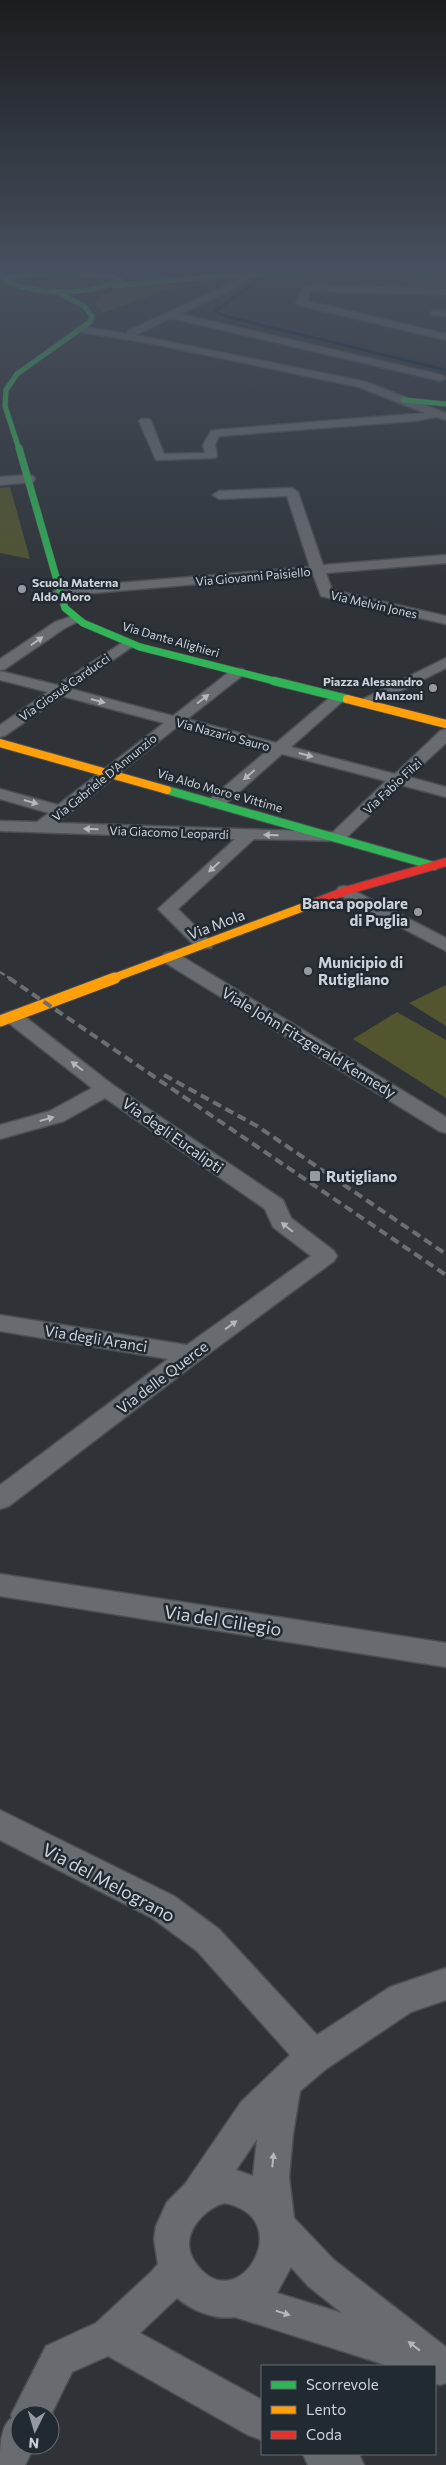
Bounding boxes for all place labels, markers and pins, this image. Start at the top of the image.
place label: Scuola Materna Aldo Moro [32,575,118,603]
marker: Scuola Materna Aldo Moro [16,583,28,595]
place label: Piazza Alessandro Manzoni [323,674,423,702]
marker: Piazza Alessandro Manzoni [427,682,439,694]
place label: Banca popolare di Puglia [302,894,408,929]
marker: Banca popolare di Puglia [412,906,424,918]
place label: Municipio di Rutigliano [318,953,403,988]
marker: Municipio di Rutigliano [302,965,314,977]
place label: Rutigliano [326,1167,397,1185]
marker: Rutigliano [308,1169,322,1183]

